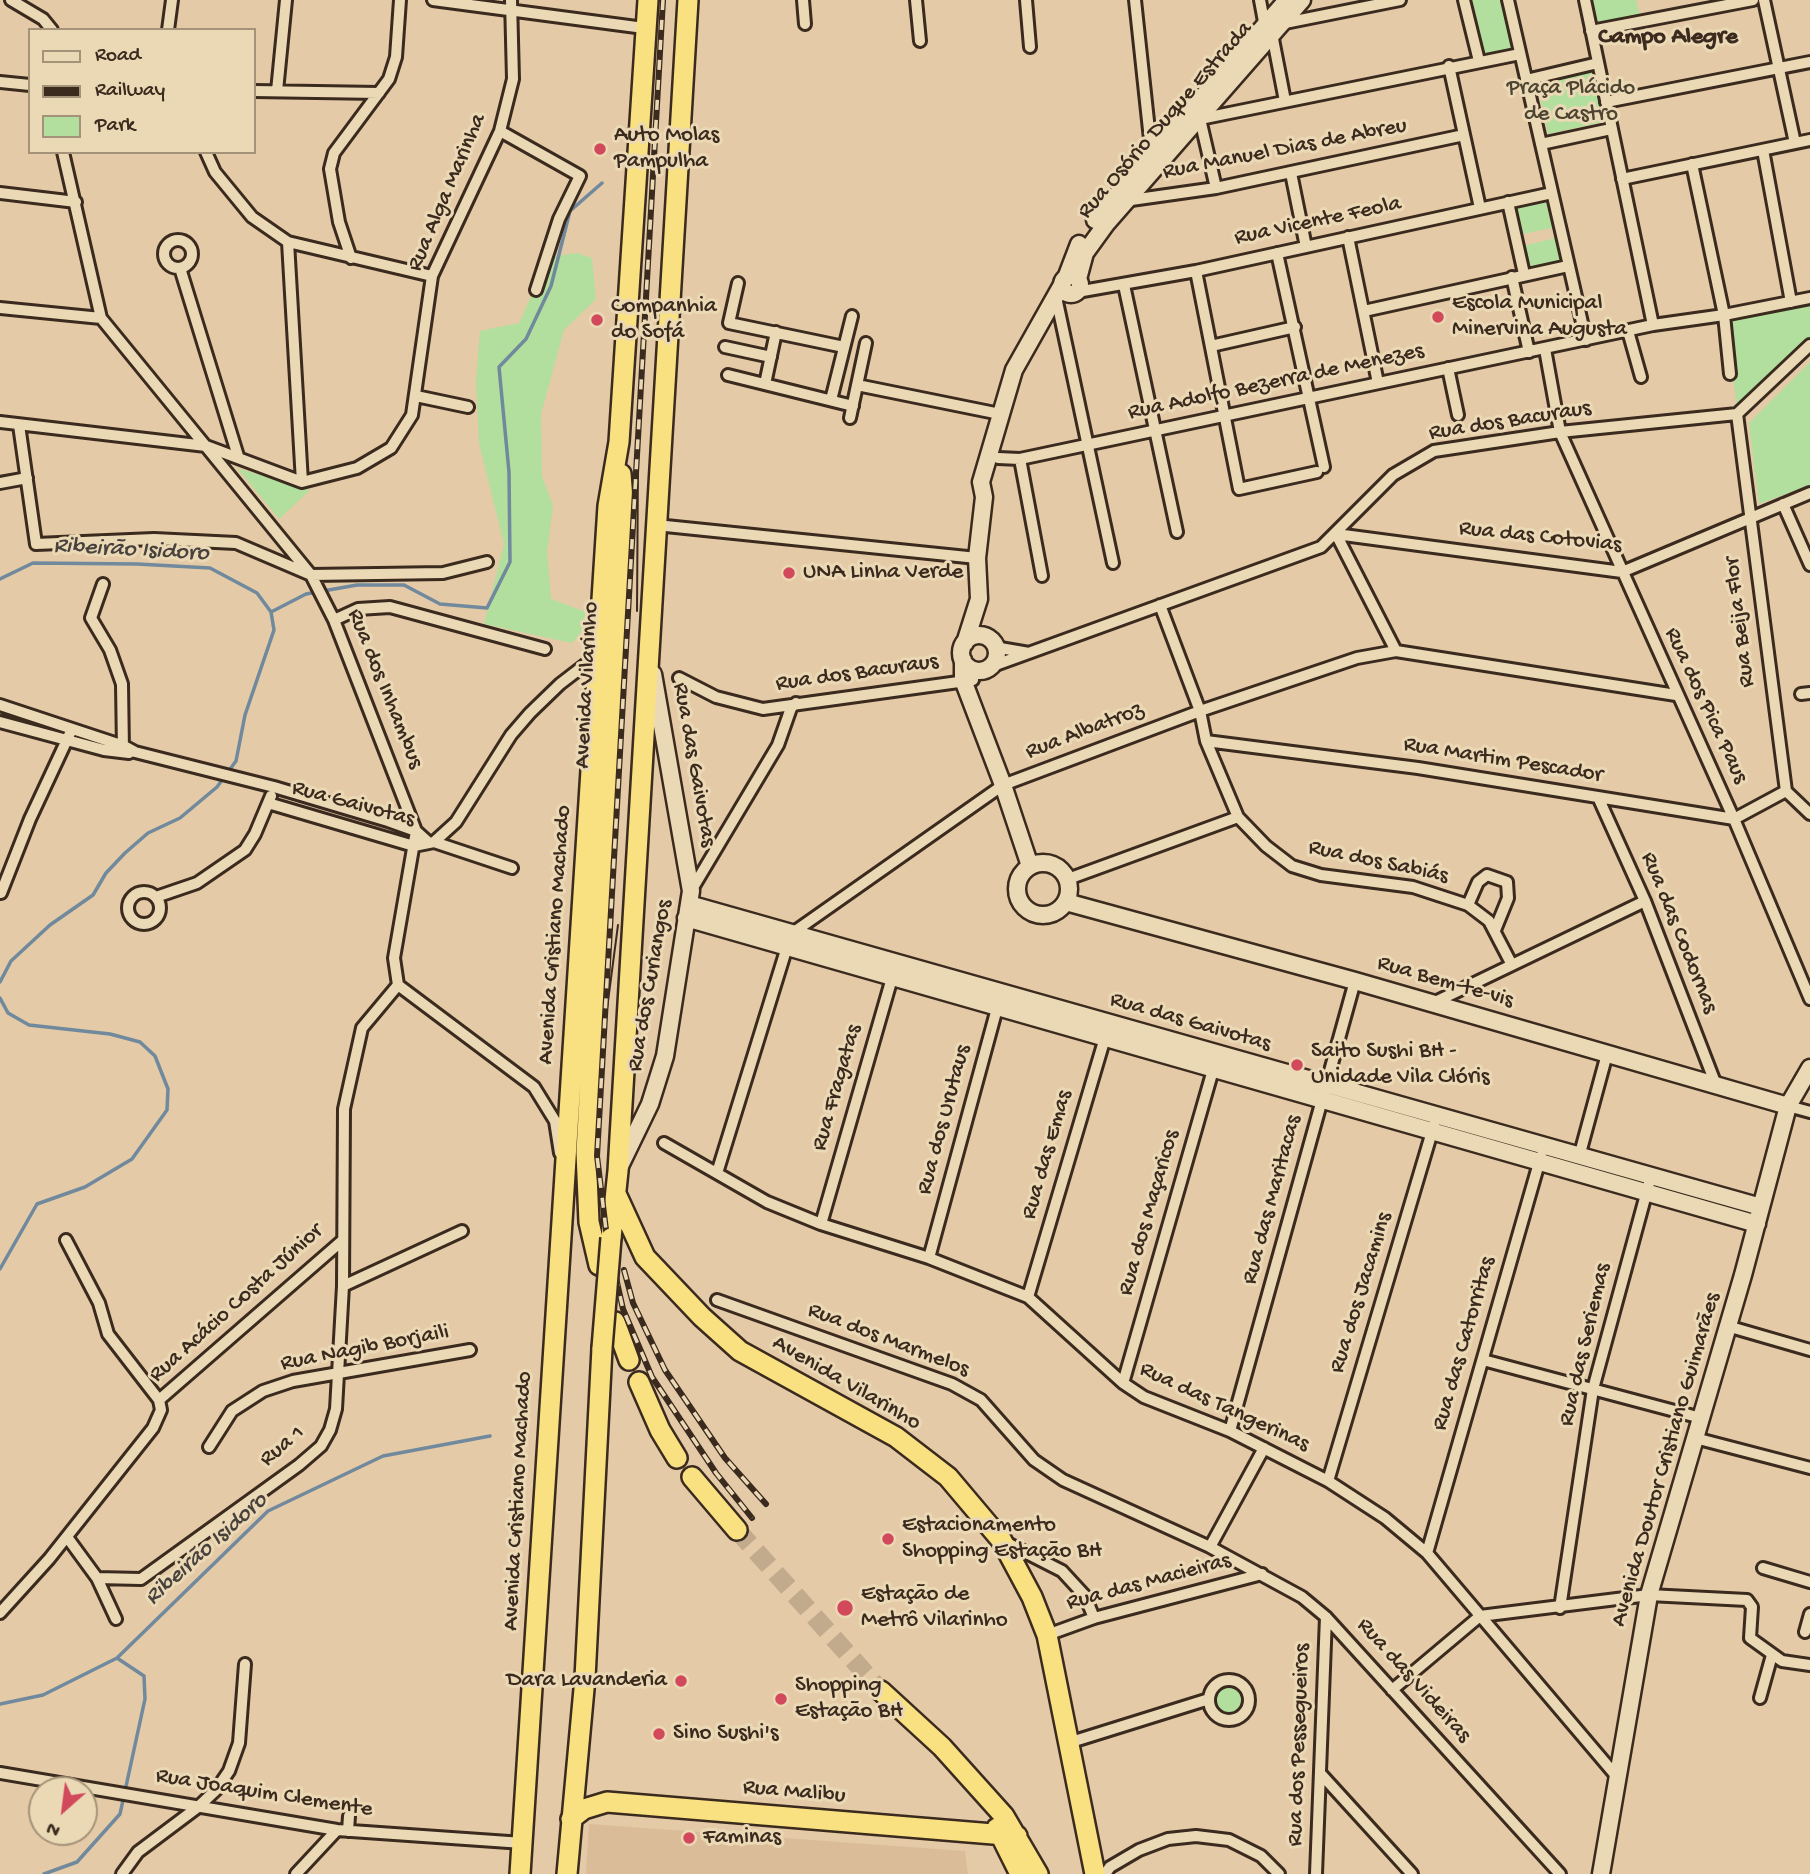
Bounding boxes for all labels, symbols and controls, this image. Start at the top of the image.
street label: Rua Osório Duque Estrada [1073,17,1259,225]
district label: Campo Alegre [1598,24,1738,52]
legend [28,28,256,154]
text: Road [95,44,141,69]
park label: Praça Plácido de Castro [1507,75,1635,129]
text: Railway [95,79,165,104]
street label: Rua Alga Marinha [402,110,494,276]
street label: Rua Manuel Dias de Abreu [1161,113,1409,187]
text: Park [95,114,135,139]
place label: Auto Molas Pampulha [614,122,719,176]
marker: Auto Molas Pampulha [592,141,608,157]
street label: Rua Vicente Feola [1232,191,1404,253]
place label: Escola Municipal Minervina Augusta [1452,290,1627,344]
place label: Companhia do Sofá [611,293,717,347]
marker: Escola Municipal Minervina Augusta [1430,309,1446,325]
marker: Companhia do Sofá [589,312,605,328]
street label: Rua Adolfo Bezerra de Menezes [1126,338,1426,428]
street label: Rua dos Bacuraus [1427,396,1593,448]
street label: Rua das Cotovias [1457,516,1623,560]
water label: Ribeirão Isidoro [53,533,209,569]
street label: Rua Beija Flor [1719,555,1763,689]
place label: UNA Linha Verde [803,559,963,587]
marker: UNA Linha Verde [781,565,797,581]
street label: Avenida Vilarinho [570,601,606,769]
street label: Rua dos Inhambus [339,605,429,773]
street label: Rua dos Pica Paus [1657,624,1753,788]
street label: Rua dos Bacuraus [774,649,940,699]
street label: Rua das Gaivotas [665,681,721,849]
street label: Rua Albatroz [1022,697,1148,767]
street label: Rua Martim Pescador [1401,732,1605,790]
street label: Rua Gaivotas [289,775,417,835]
street label: Avenida Cristiano Machado [533,804,579,1066]
street label: Rua dos Sabiás [1306,835,1450,891]
street label: Rua das Codornas [1633,848,1723,1018]
street label: Rua dos Curiangos [622,898,680,1074]
street label: Rua Bem-te-vis [1374,950,1516,1016]
street label: Rua das Gaivotas [1106,987,1274,1059]
street label: Rua Fragatas [807,1022,869,1154]
place label: Saito Sushi BH - Unidade Vila Clóris [1311,1038,1489,1092]
street label: Rua dos Urutaus [912,1042,978,1198]
marker: Saito Sushi BH - Unidade Vila Clóris [1289,1057,1305,1073]
street label: Rua das Emas [1016,1087,1080,1223]
street label: Rua das Maritacas [1237,1112,1309,1288]
street label: Rua dos Maçaricos [1113,1127,1187,1299]
street label: Rua dos Jacamins [1324,1209,1400,1377]
street label: Rua Acácio Costa Júnior [144,1219,330,1389]
street label: Rua das Catorritas [1427,1254,1503,1434]
street label: Rua das Seriemas [1554,1261,1618,1429]
street label: Avenida Doutor Cristiano Guimarães [1606,1290,1728,1630]
street label: Rua dos Marmelos [803,1297,973,1385]
street label: Rua Nagib Borjaili [279,1319,451,1379]
street label: Avenida Vilarinho [767,1330,925,1438]
street label: Rua das Tangerinas [1135,1357,1313,1459]
street label: Avenida Cristiano Machado [498,1371,540,1631]
street label: Rua 1 [255,1420,311,1474]
water label: Ribeirão Isidoro [140,1487,274,1613]
place label: Estacionamento Shopping Estação BH [902,1512,1102,1566]
marker: Estacionamento Shopping Estação BH [880,1531,896,1547]
street label: Rua das Macieiras [1064,1548,1234,1618]
place label: Estação de Metrô Vilarinho [861,1581,1008,1635]
marker: Estação de Metrô Vilarinho [835,1598,855,1618]
street label: Rua das Videiras [1350,1613,1476,1749]
street label: Rua dos Pessegueiros [1283,1643,1317,1847]
place label: Dara Lavanderia [507,1667,667,1695]
place label: Shopping Estação BH [795,1672,903,1726]
marker: Dara Lavanderia [673,1673,689,1689]
marker: Shopping Estação BH [773,1691,789,1707]
place label: Sino Sushi's [673,1720,779,1748]
marker: Sino Sushi's [651,1726,667,1742]
street label: Rua Joaquim Clemente [154,1763,374,1825]
street label: Rua Malibu [742,1775,846,1811]
north arrow [28,1776,98,1846]
text: N [43,1815,65,1841]
place label: Faminas [703,1824,781,1852]
marker: Faminas [681,1830,697,1846]

